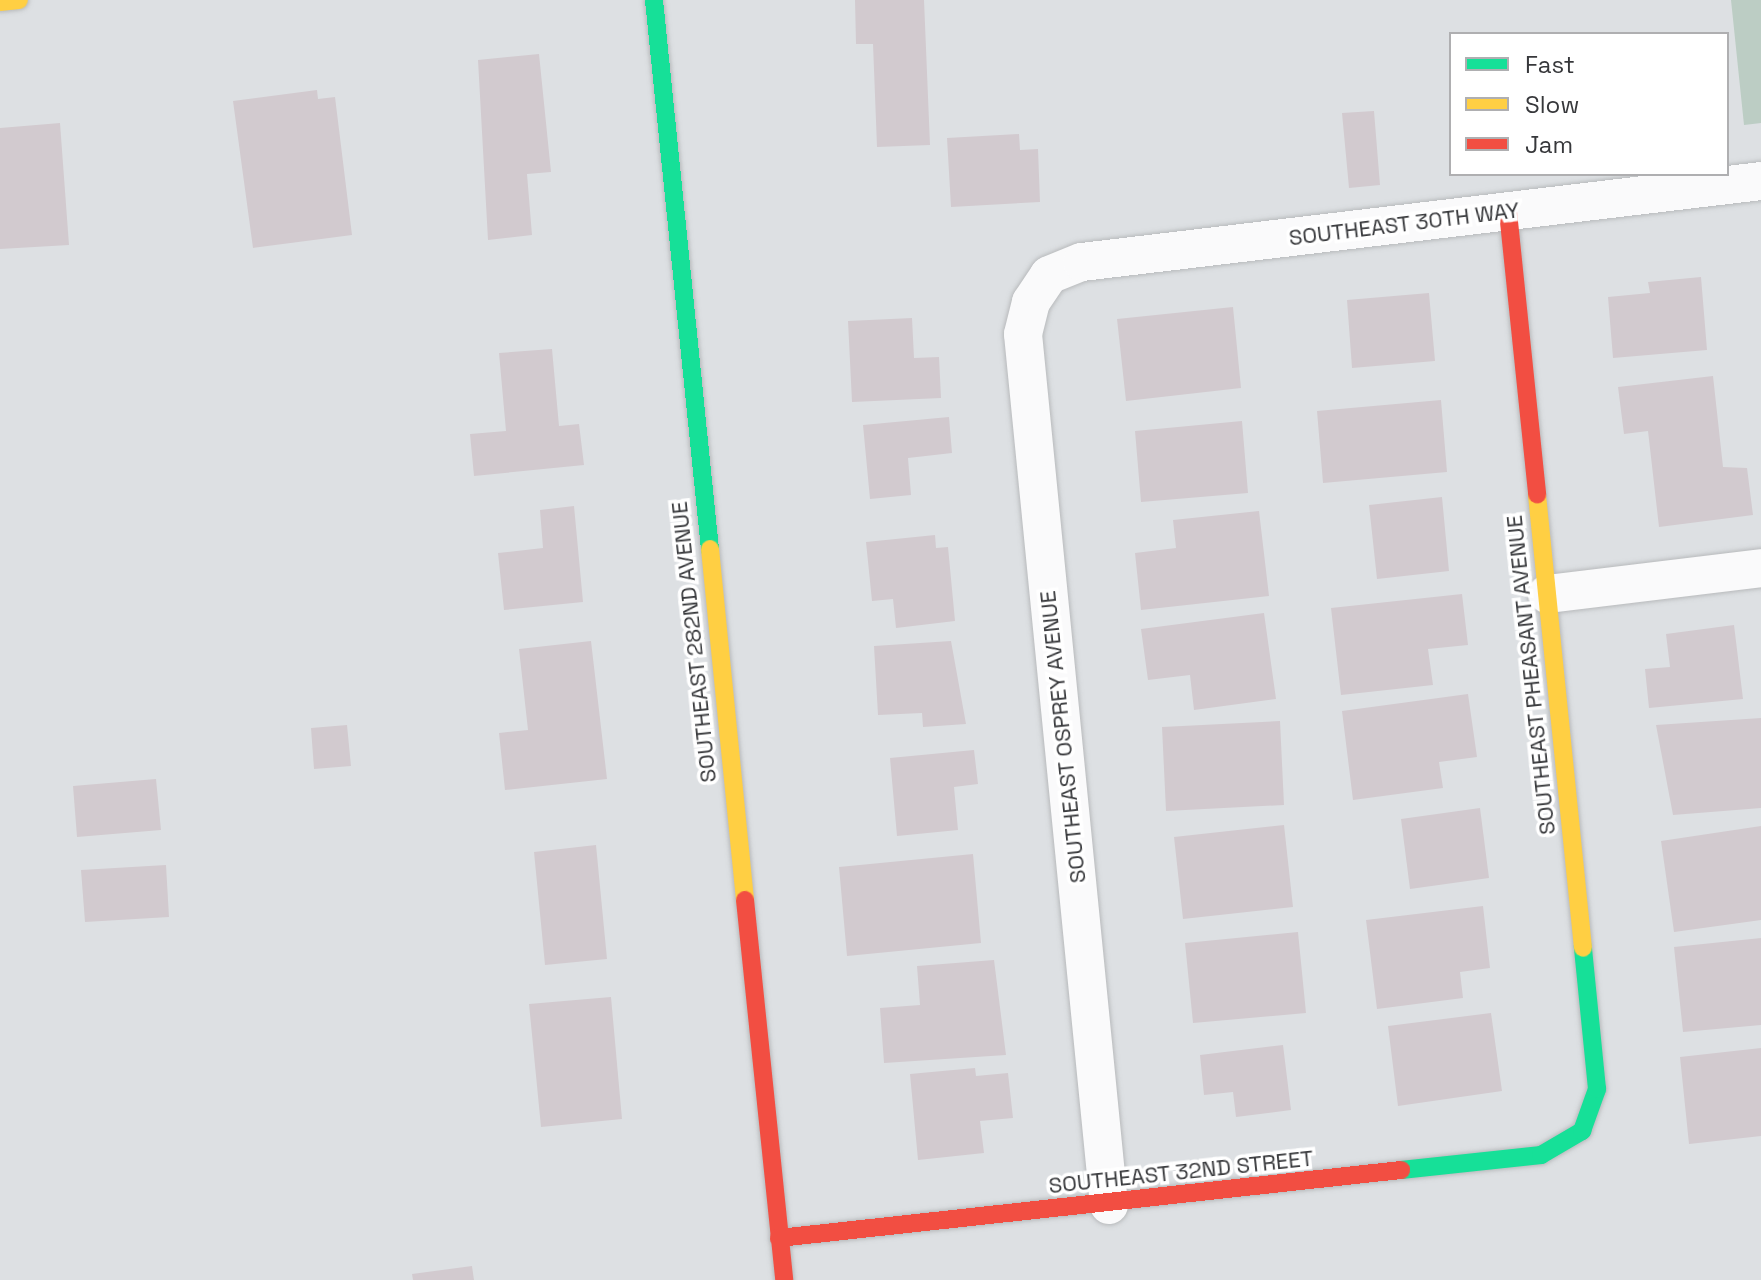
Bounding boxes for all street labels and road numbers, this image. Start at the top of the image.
street label: SOUTHEAST 30TH WAY [1287,197,1521,251]
street label: SOUTHEAST 282ND AVENUE [666,500,722,784]
street label: SOUTHEAST PHEASANT AVENUE [1501,513,1561,837]
street label: SOUTHEAST OSPREY AVENUE [1034,589,1092,885]
street label: SOUTHEAST 32ND STREET [1047,1145,1315,1199]

